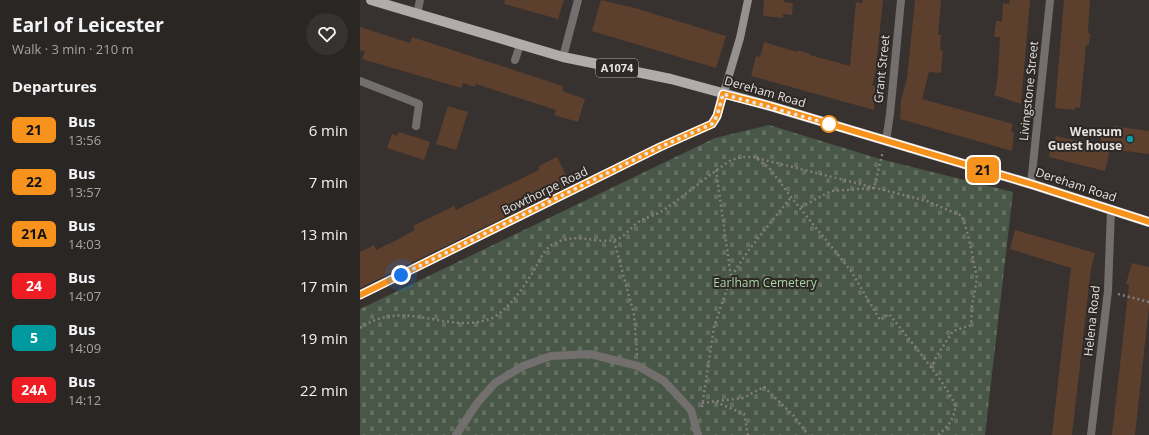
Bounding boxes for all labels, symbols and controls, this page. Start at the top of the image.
text: Earl of Leicester [12,12,164,38]
button: heart [306,13,348,55]
street label: Grant Street [869,34,894,104]
text: Walk · 3 min · 210 m [12,40,134,58]
street label: Livingstone Street [1015,40,1042,142]
road number: A1074 [596,59,638,77]
street label: Dereham Road [722,72,808,111]
text: Departures [12,76,97,96]
text: Bus [68,111,95,131]
unlabelled marker [820,115,838,133]
text: 21 [26,120,42,139]
text: 6 min [309,120,348,140]
place label: Wensum Guest house [1048,123,1122,154]
text: 13:56 [68,131,101,149]
marker: Wensum Guest house [1125,134,1135,144]
line badge: 21 [965,157,1001,183]
text: 21 [975,160,991,179]
street label: Bowthorpe Road [499,162,591,219]
text: Bus [68,163,95,183]
street label: Dereham Road [1034,163,1119,206]
text: 22 [26,172,42,191]
text: 7 min [309,172,348,192]
text: 13:57 [68,183,101,201]
text: Bus [68,215,95,235]
text: 21A [21,224,47,243]
text: 13 min [300,224,348,244]
text: 14:03 [68,235,101,253]
your location [391,265,411,285]
text: Bus [68,267,95,287]
park label: Earlham Cemetery [713,274,818,291]
text: 24 [26,276,42,295]
text: 17 min [300,276,348,296]
street label: Helena Road [1079,285,1104,357]
text: 14:07 [68,287,101,305]
text: Bus [68,319,95,339]
text: 5 [30,328,38,347]
text: 19 min [300,328,348,348]
text: 14:09 [68,339,101,357]
text: Bus [68,371,95,391]
text: 24A [21,380,47,399]
text: 22 min [300,380,348,400]
text: 14:12 [68,391,101,409]

